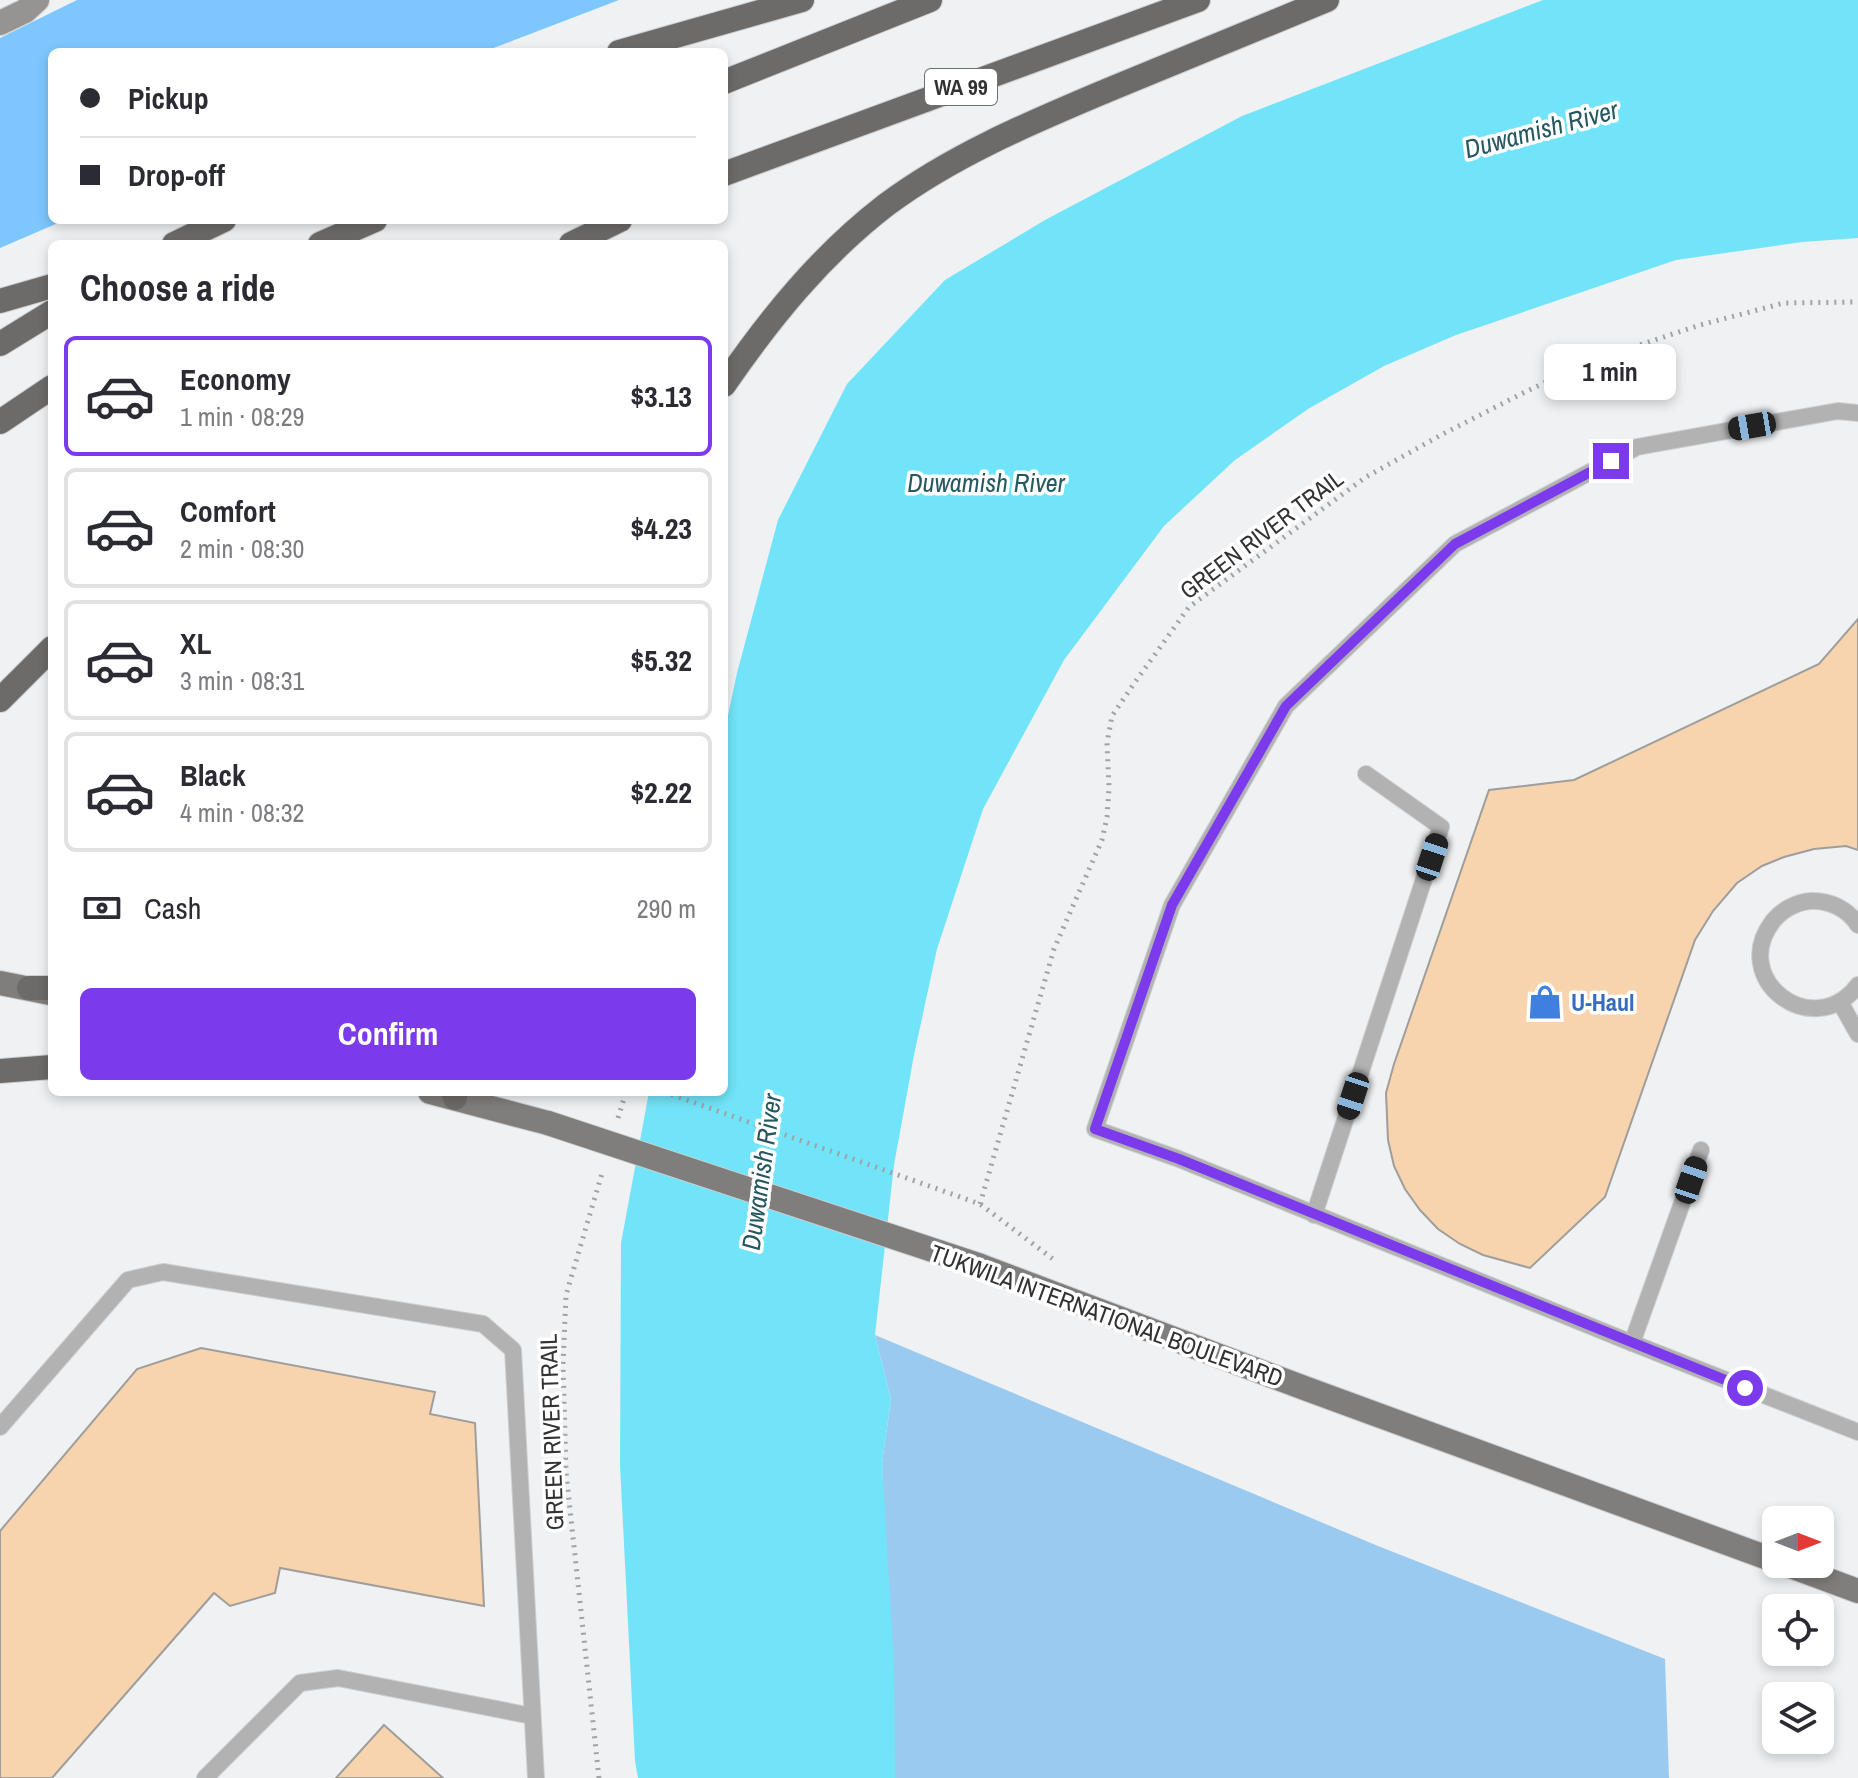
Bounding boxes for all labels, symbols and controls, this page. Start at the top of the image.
road number: WA 99 [925,69,997,105]
text: Pickup [128,78,209,118]
water label: Duwamish River [1460,91,1622,166]
text: Drop-off [128,155,225,195]
text: Choose a ride [80,264,275,312]
callout: 1 min [1545,345,1677,401]
text: 1 min [1582,354,1638,389]
text: Economy [180,359,291,399]
icon: car [84,360,156,432]
text: $3.13 [630,376,692,416]
text: 1 min · 08:29 [180,399,304,434]
car [1726,410,1778,442]
route end [1593,443,1629,479]
street label: GREEN RIVER TRAIL [1173,462,1349,606]
water label: Duwamish River [907,465,1066,500]
text: Comfort [180,491,276,531]
icon: car [84,492,156,564]
text: $4.23 [630,508,692,548]
text: 2 min · 08:30 [180,531,304,566]
text: XL [180,623,211,663]
icon: car [84,624,156,696]
text: $5.32 [630,640,692,680]
text: 3 min · 08:31 [180,663,304,698]
text: Black [180,755,246,795]
icon: car [84,756,156,828]
text: $2.22 [630,772,692,812]
text: 4 min · 08:32 [180,795,304,830]
car [1413,830,1451,884]
icon: cash [80,886,124,930]
text: Cash [144,888,201,928]
text: 290 m [637,891,696,926]
shop icon: U-Haul [1526,983,1564,1021]
place label: U-Haul [1571,986,1634,1018]
button: Confirm [80,988,696,1080]
car [1334,1069,1372,1123]
water label: Duwamish River [733,1091,789,1252]
car [1672,1153,1710,1207]
street label: TUKWILA INTERNATIONAL BOULEVARD [926,1236,1288,1394]
street label: GREEN RIVER TRAIL [532,1333,570,1531]
route start [1727,1370,1763,1406]
north arrow [1762,1506,1834,1578]
map controls [1762,1506,1834,1754]
button: locate [1762,1594,1834,1666]
button: layers [1762,1682,1834,1754]

